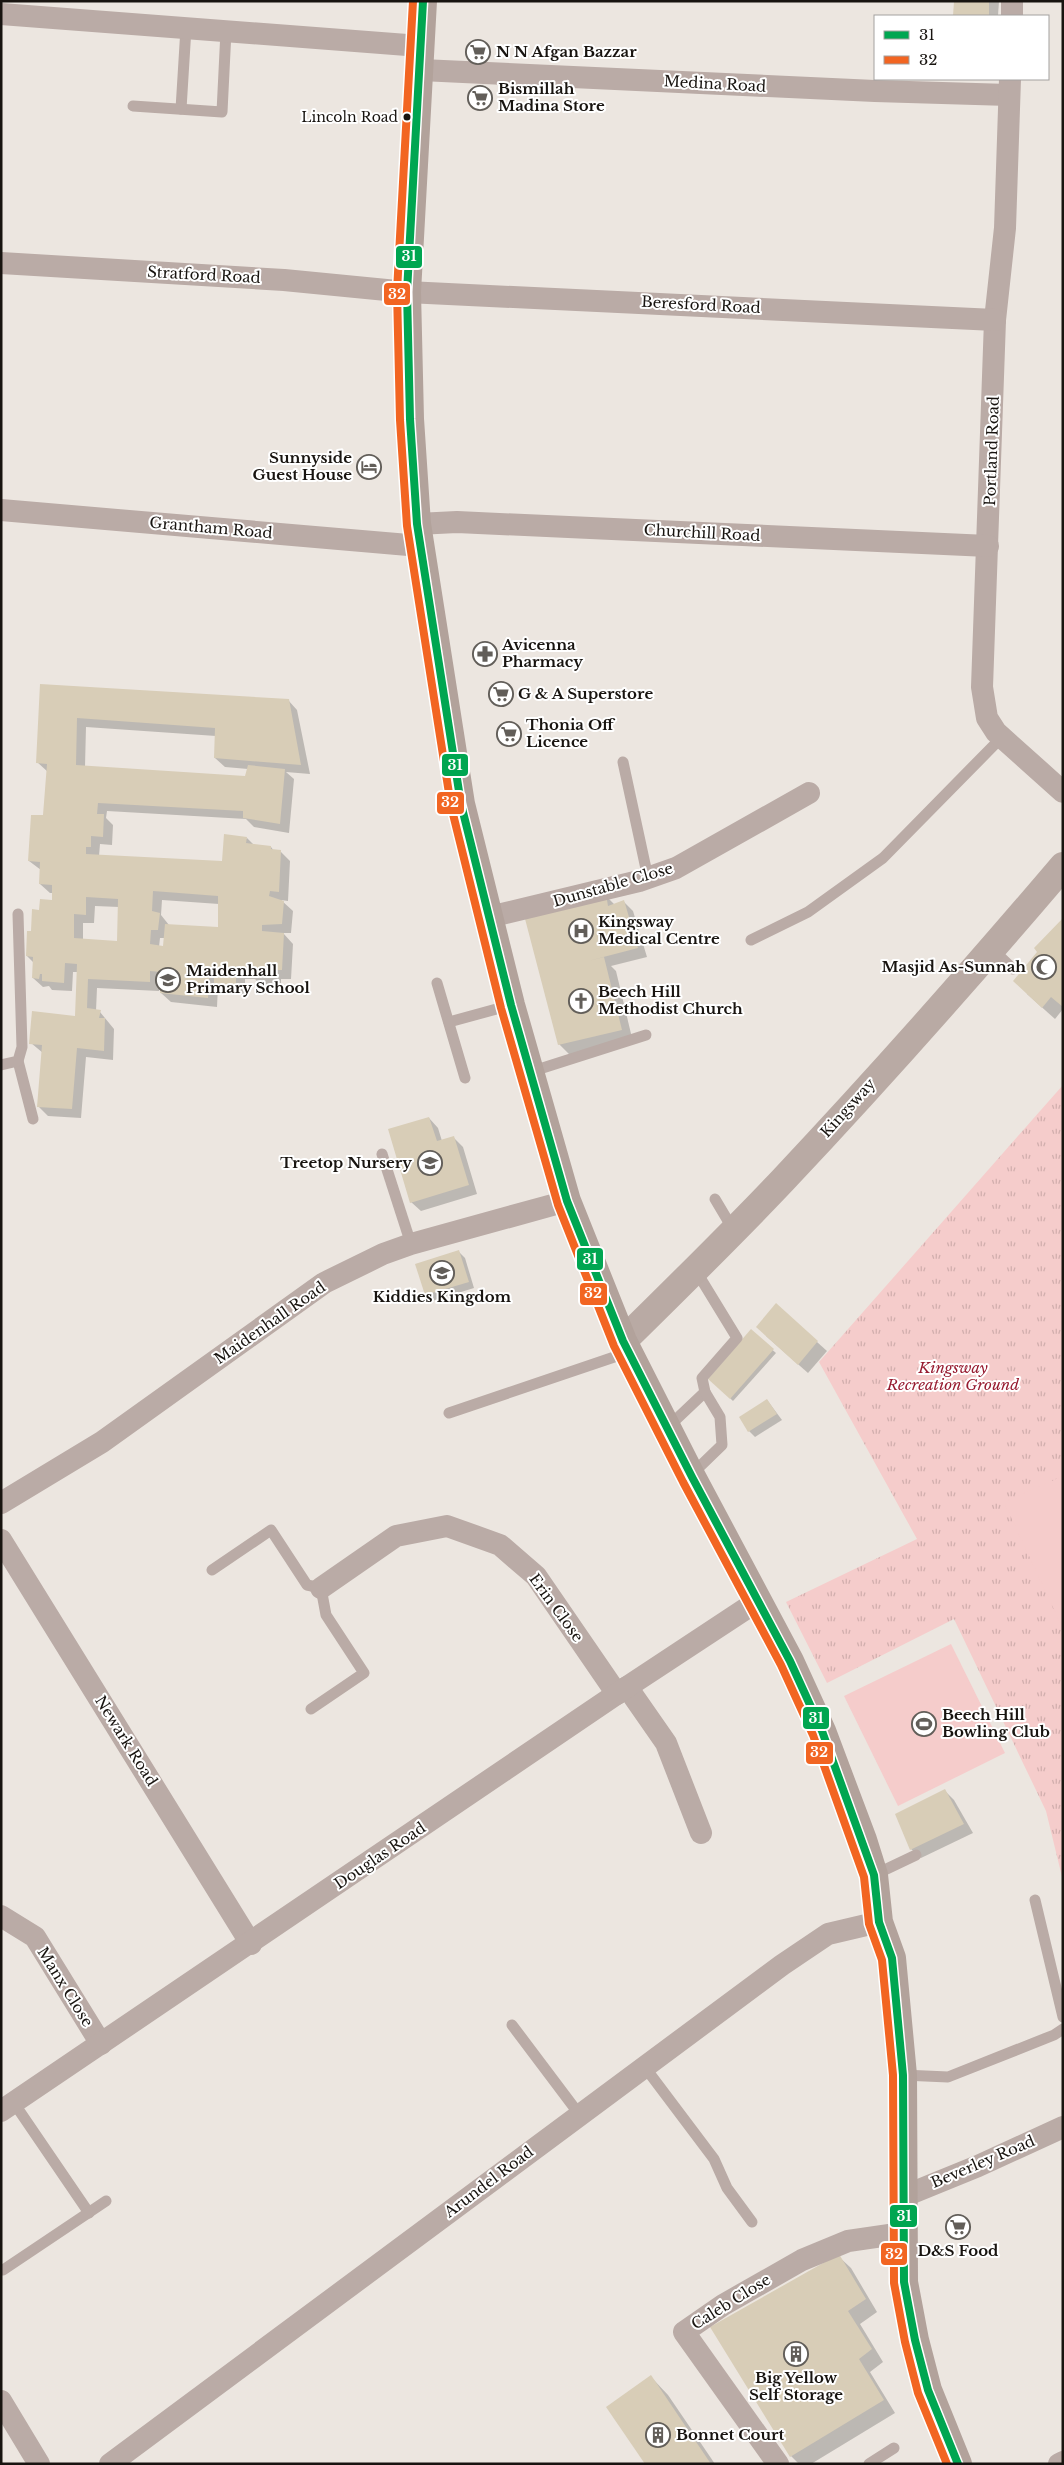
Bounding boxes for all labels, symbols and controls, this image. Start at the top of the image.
legend [874,15,1049,80]
text: 31 [919,25,935,44]
supermarket icon: N N Afgan Bazzar [465,39,491,65]
place label: N N Afgan Bazzar [496,42,637,61]
text: 32 [919,50,937,69]
street label: Medina Road [663,71,767,96]
place label: Bismillah Madina Store [498,79,605,115]
supermarket icon: Bismillah Madina Store [467,85,493,111]
place label: Lincoln Road [301,108,399,126]
marker: Lincoln Road [402,112,412,122]
line badge: 31 [395,245,423,269]
text: 31 [401,247,417,265]
street label: Stratford Road [147,262,261,287]
line badge: 32 [383,282,411,306]
text: 32 [388,285,406,303]
street label: Beresford Road [641,292,761,317]
street label: Portland Road [980,396,1003,506]
place label: Sunnyside Guest House [253,448,352,484]
hotel icon: Sunnyside Guest House [356,454,382,480]
street label: Grantham Road [149,513,273,542]
street label: Churchill Road [643,520,761,545]
place label: Avicenna Pharmacy [501,635,583,671]
pharmacy icon: Avicenna Pharmacy [472,641,498,667]
supermarket icon: G & A Superstore [488,681,514,707]
place label: G & A Superstore [518,684,653,703]
place label: Thonia Off Licence [526,715,616,751]
supermarket icon: Thonia Off Licence [496,721,522,747]
line badge: 31 [441,753,469,777]
text: 31 [447,756,463,774]
line badge: 32 [436,791,465,815]
text: 32 [441,793,459,811]
street label: Dunstable Close [551,858,675,911]
place label: Kingsway Medical Centre [598,912,720,948]
hospital icon: Kingsway Medical Centre [568,918,594,944]
mosque icon: Masjid As-Sunnah [1031,954,1057,980]
place label: Masjid As-Sunnah [881,957,1026,976]
place label: Maidenhall Primary School [186,961,310,997]
school or university icon: Maidenhall Primary School [155,967,181,993]
place label: Beech Hill Methodist Church [598,982,743,1018]
church icon: Beech Hill Methodist Church [568,988,594,1014]
street label: Kingsway [816,1074,879,1141]
school or university icon: Treetop Nursery [417,1150,443,1176]
place label: Treetop Nursery [280,1153,412,1172]
line badge: 31 [576,1247,604,1271]
text: 31 [582,1250,598,1268]
school or university icon: Kiddies Kingdom [429,1260,455,1286]
street label: Maidenhall Road [210,1277,329,1368]
line badge: 32 [579,1282,608,1306]
text: 32 [584,1284,602,1302]
place label: Kiddies Kingdom [373,1287,512,1306]
park label: Kingsway Recreation Ground [886,1358,1019,1394]
street label: Erin Close [525,1570,588,1646]
street label: Newark Road [91,1692,162,1789]
place label: Beech Hill Bowling Club [942,1705,1050,1741]
line badge: 31 [802,1706,830,1730]
text: 31 [808,1709,824,1727]
sports icon: Beech Hill Bowling Club [911,1711,937,1737]
line badge: 32 [805,1741,834,1765]
text: 32 [810,1743,828,1761]
street label: Douglas Road [330,1818,429,1893]
street label: Manx Close [33,1943,97,2030]
street label: Beverley Road [928,2131,1038,2192]
street label: Arundel Road [439,2142,537,2222]
line badge: 31 [889,2204,918,2228]
text: 31 [896,2207,912,2225]
supermarket icon: D&S Food [945,2214,971,2240]
place label: D&S Food [917,2241,999,2260]
line badge: 32 [880,2242,908,2266]
text: 32 [885,2245,903,2263]
street label: Caleb Close [688,2270,774,2333]
building icon: Big Yellow Self Storage [783,2341,809,2367]
place label: Big Yellow Self Storage [749,2368,843,2404]
building icon: Bonnet Court [645,2422,671,2448]
place label: Bonnet Court [676,2425,785,2444]

